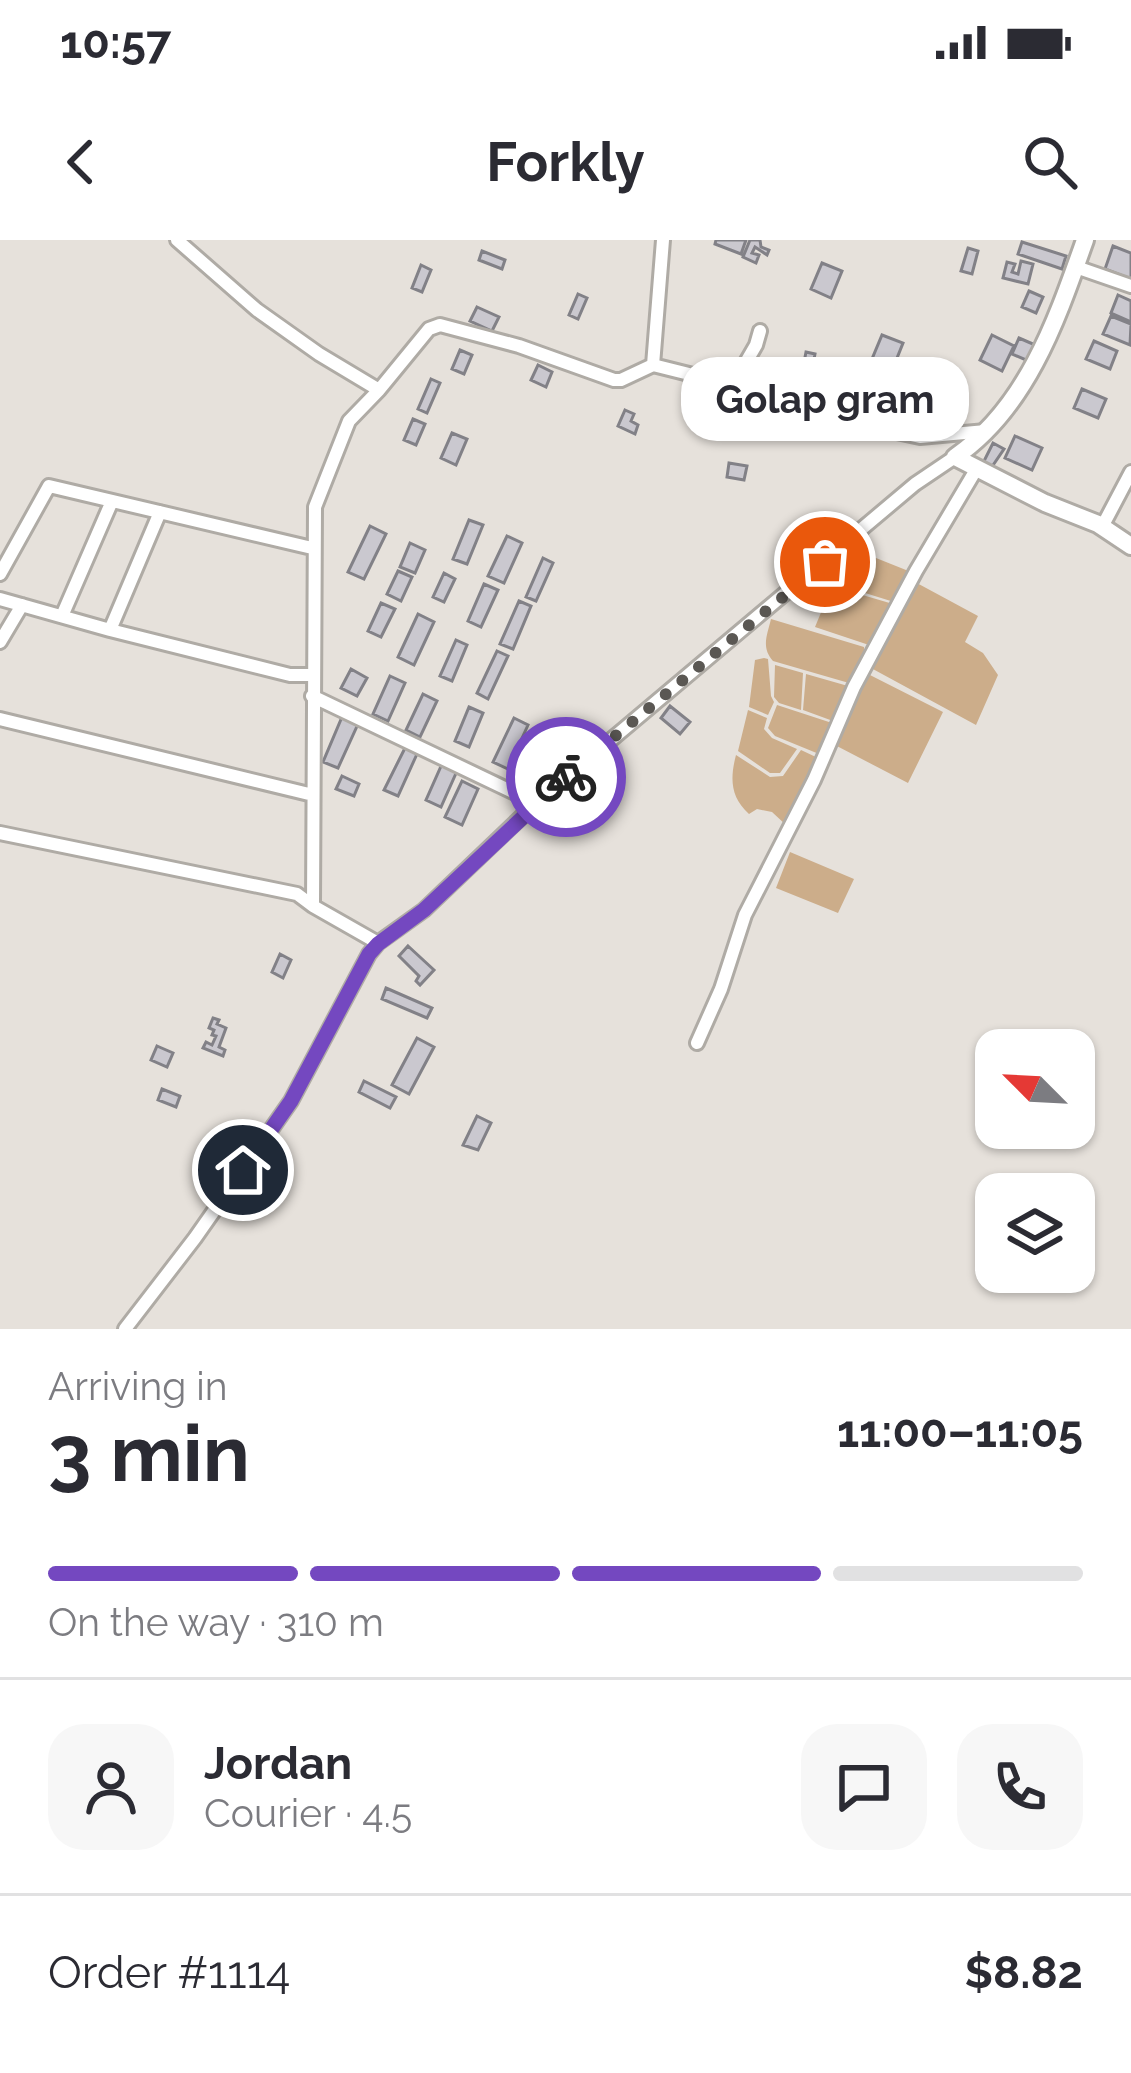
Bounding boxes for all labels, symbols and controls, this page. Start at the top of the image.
text: 10:57 [60,16,171,69]
icon: back [48,129,114,195]
icon: search [1017,129,1083,195]
text: Forkly [486,130,645,194]
callout: Golap gram [681,358,969,442]
text: Golap gram [715,376,935,422]
pin [774,511,876,613]
icon: bag [792,529,858,595]
courier [506,717,626,837]
icon: bike [533,744,599,810]
north arrow [975,1029,1095,1149]
map controls [975,1029,1095,1293]
pin [192,1119,294,1221]
icon: home [210,1137,276,1203]
button: layers [975,1173,1095,1293]
text: Arriving in [48,1363,228,1409]
text: 11:00–11:05 [837,1405,1083,1458]
text: 3 min [48,1408,250,1499]
text: On the way · 310 m [48,1599,384,1645]
button: person [48,1724,174,1850]
button: chat [801,1724,927,1850]
button: phone [957,1724,1083,1850]
text: Jordan [204,1737,352,1790]
text: Courier · 4.5 [204,1790,412,1836]
text: Order #1114 [48,1946,290,1999]
text: $8.82 [965,1946,1083,1999]

